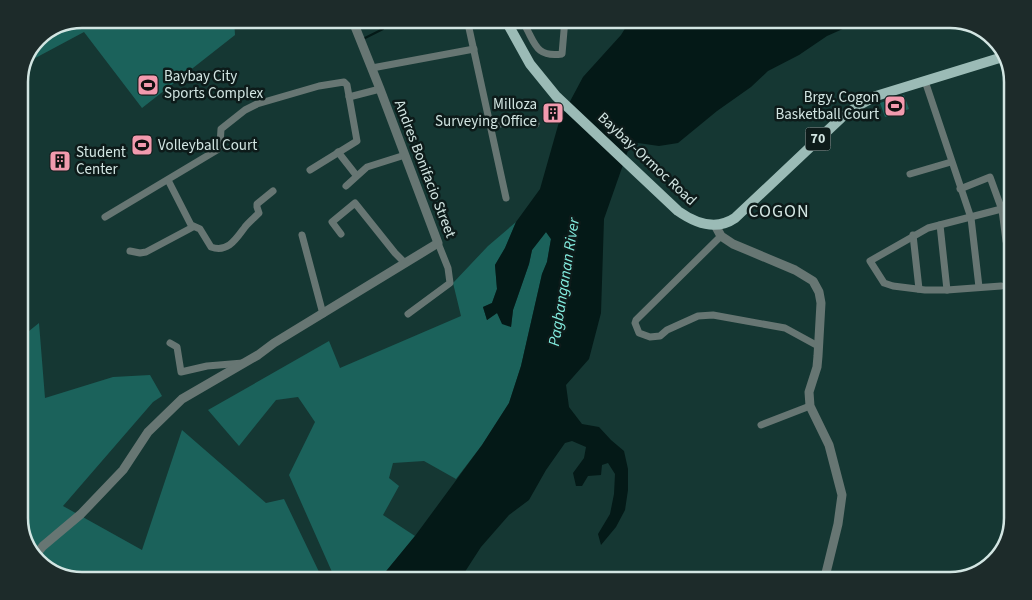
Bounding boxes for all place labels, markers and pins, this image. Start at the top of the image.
place label: Baybay City Sports Complex [164,66,263,104]
sports icon: Baybay City Sports Complex [136,73,160,97]
place label: Brgy. Cogon Basketball Court [775,87,879,125]
place label: Milloza Surveying Office [435,94,537,132]
sports icon: Brgy. Cogon Basketball Court [883,94,907,118]
building icon: Milloza Surveying Office [541,101,565,125]
sports icon: Volleyball Court [130,133,154,157]
place label: Volleyball Court [158,135,257,156]
place label: Student Center [76,142,126,180]
building icon: Student Center [48,149,72,173]

